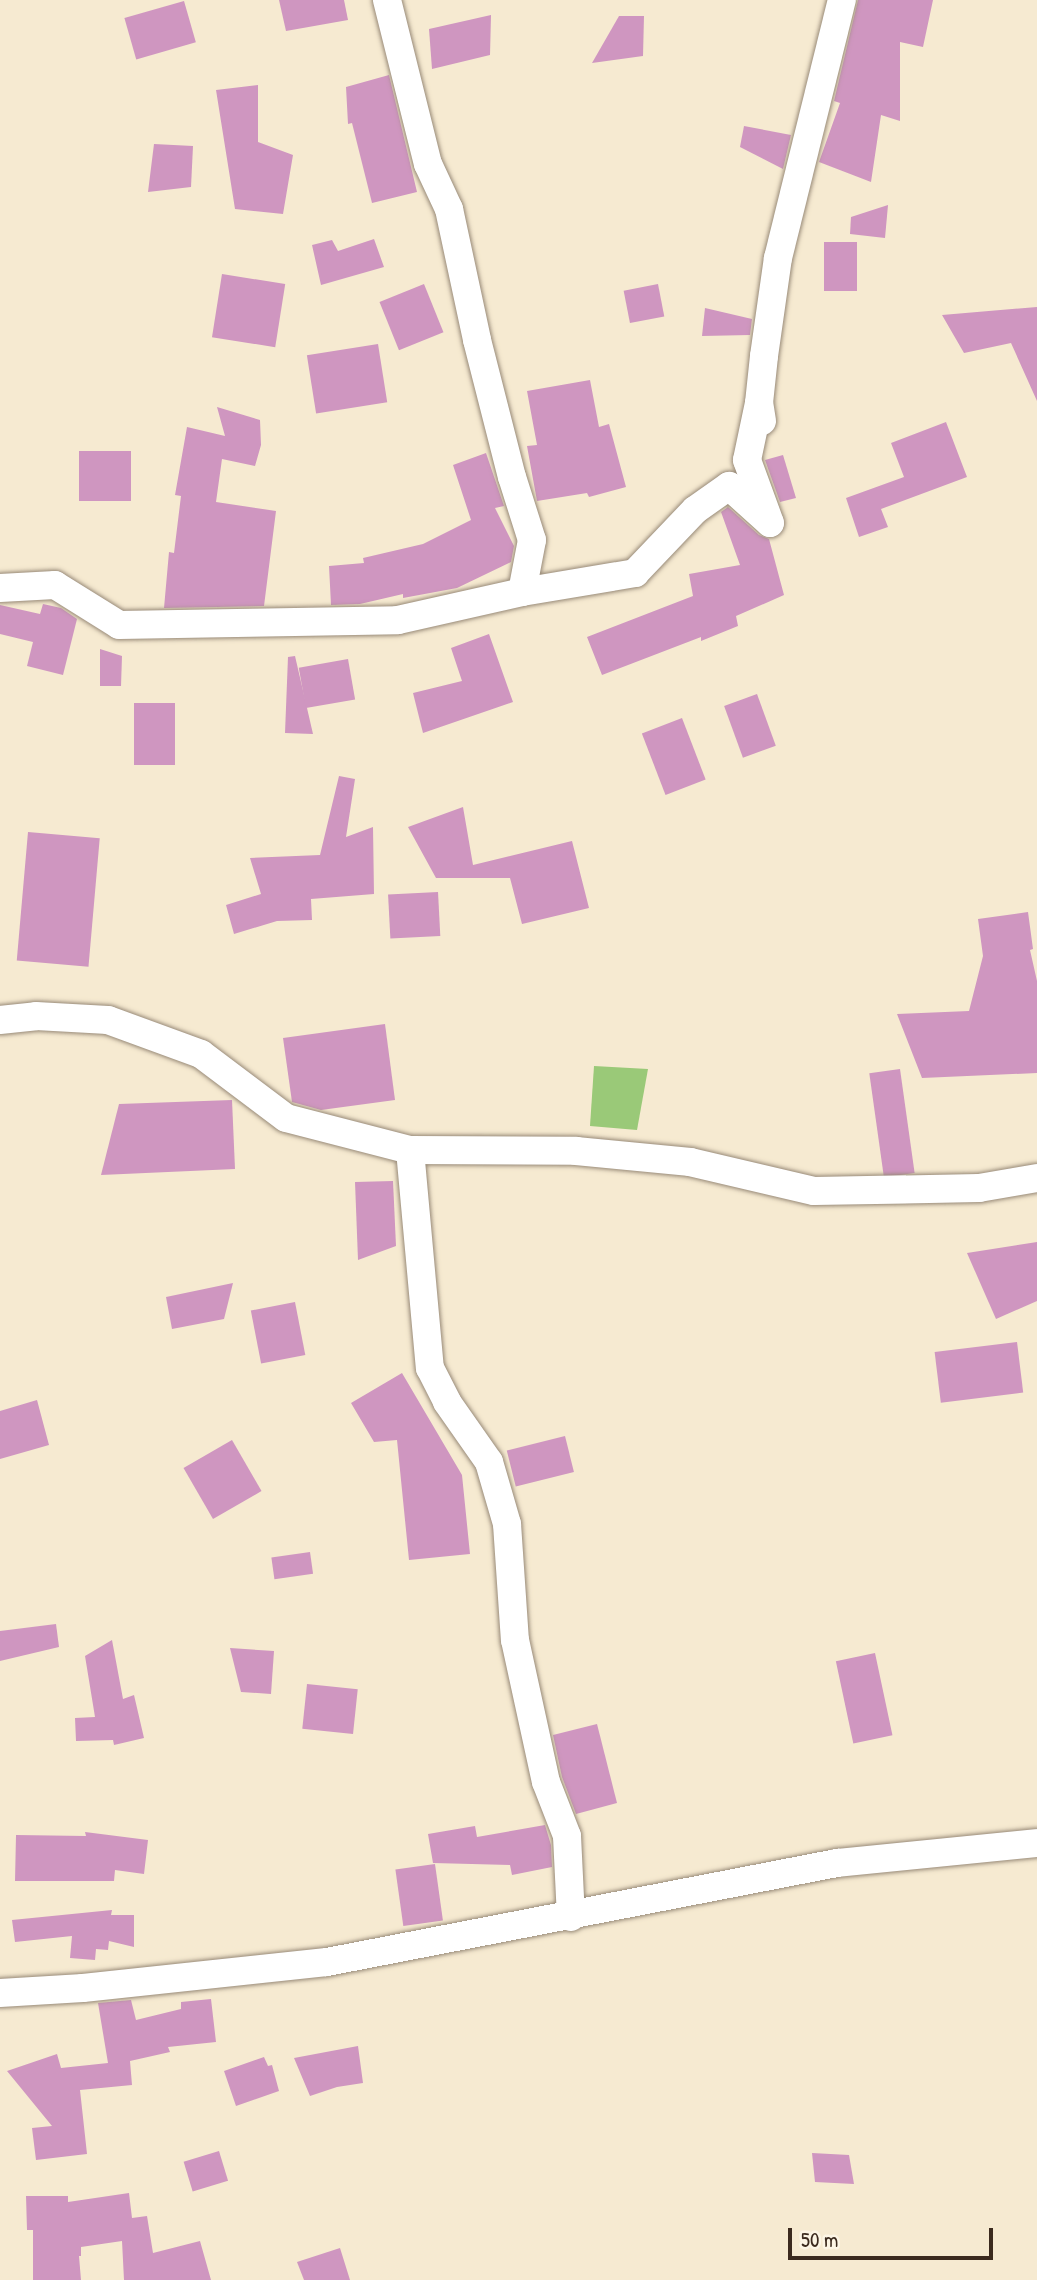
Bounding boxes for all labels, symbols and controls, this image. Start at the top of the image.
scale bar [792,2214,997,2258]
text: 50 m [801,2225,838,2254]

